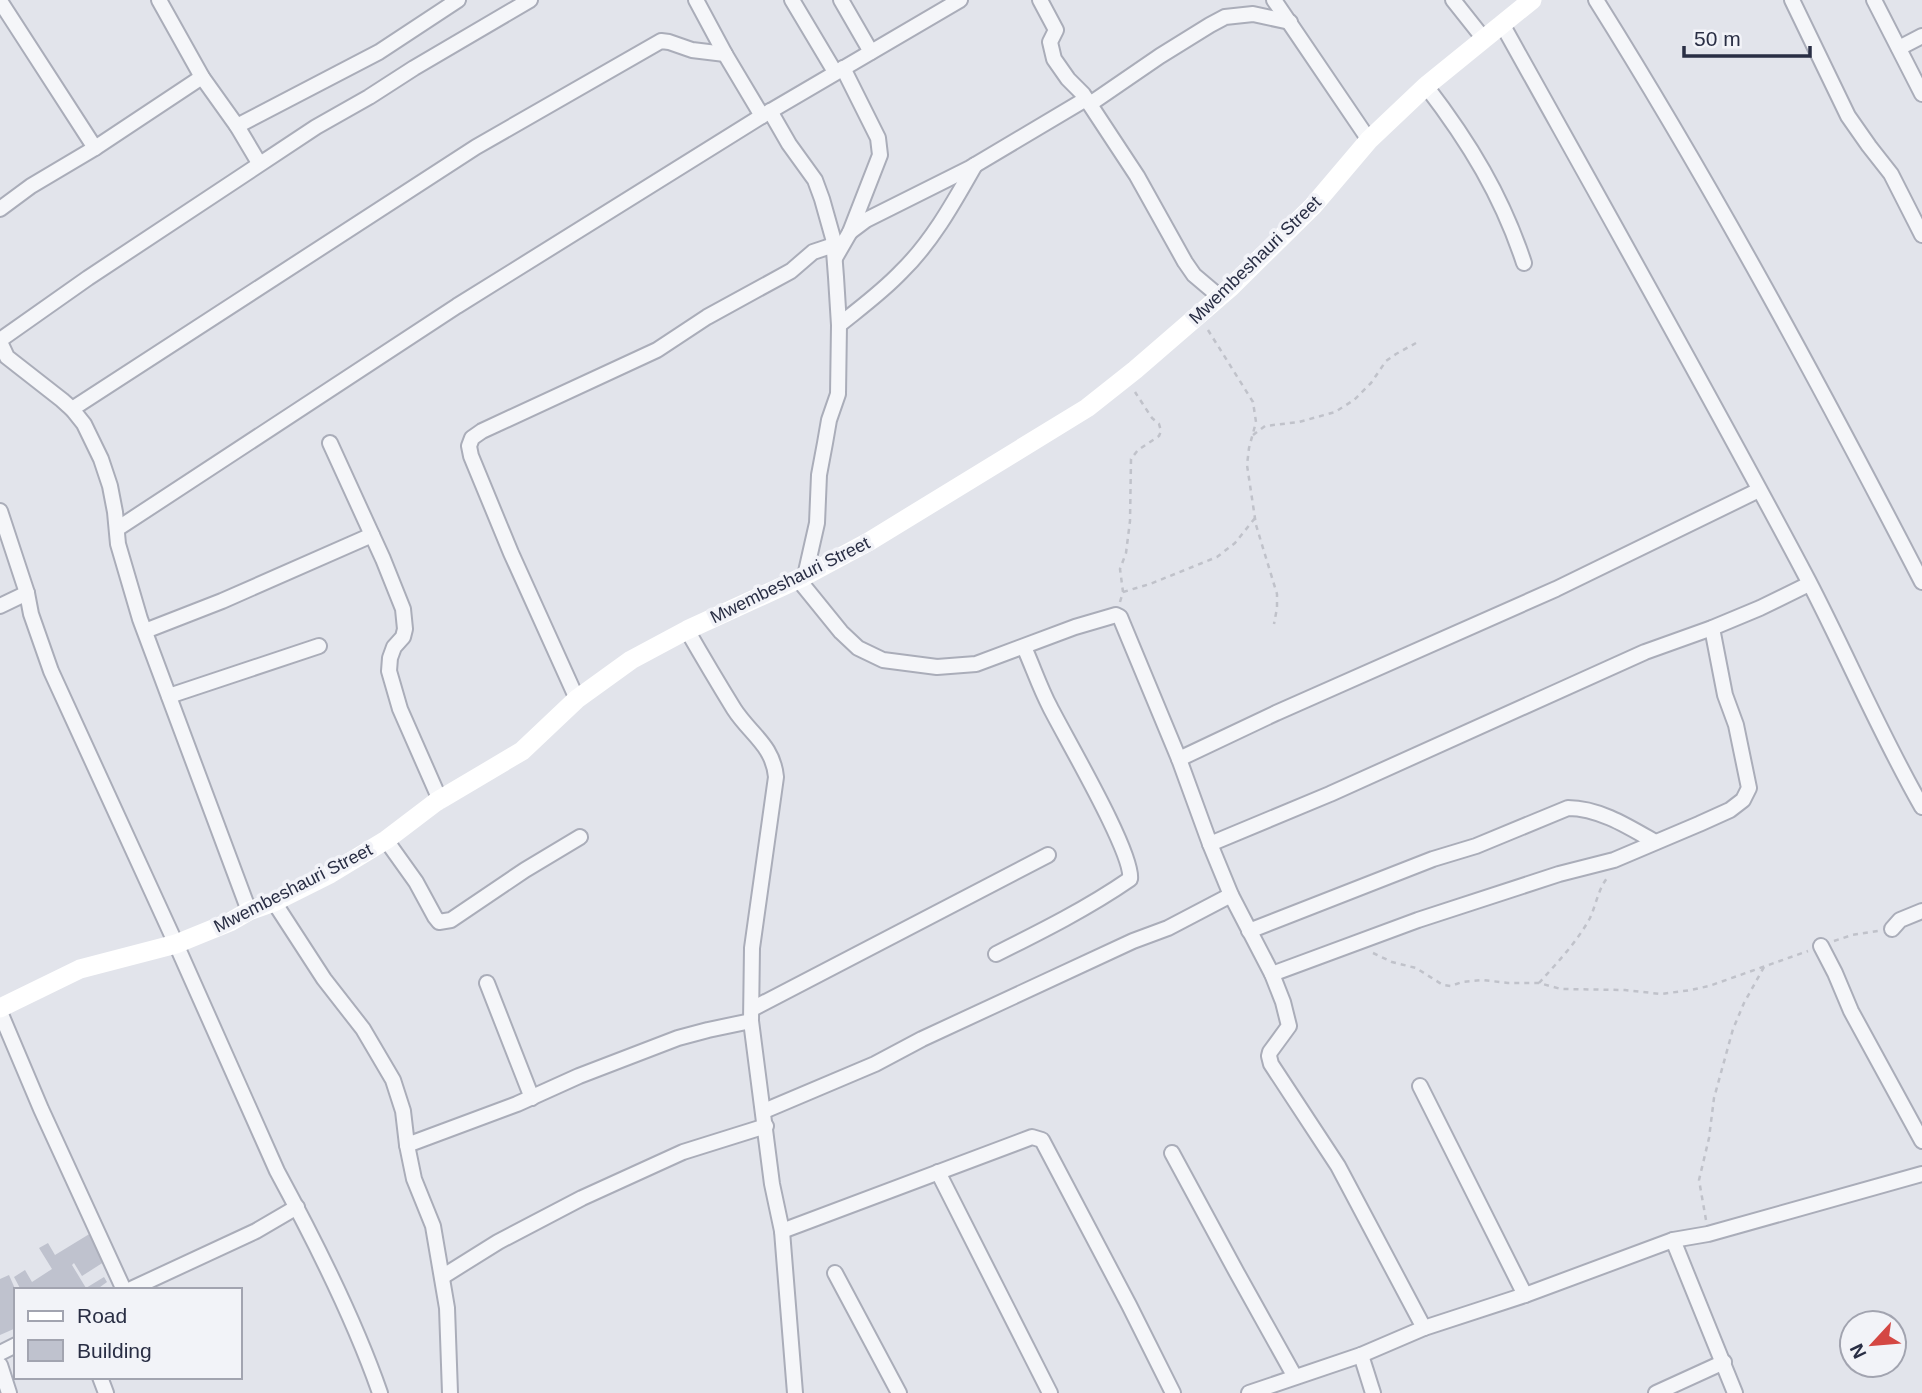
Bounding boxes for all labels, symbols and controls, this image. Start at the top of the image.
scale bar [1684,14,1810,58]
text: 50 m [1694,27,1741,50]
street label: Mwembeshauri Street [1185,192,1325,328]
street label: Mwembeshauri Street [707,533,873,627]
street label: Mwembeshauri Street [210,839,376,937]
legend [14,1288,242,1379]
text: Road [77,1304,127,1327]
north arrow [1838,1309,1908,1379]
text: Building [77,1339,152,1362]
text: N [1846,1340,1871,1362]

